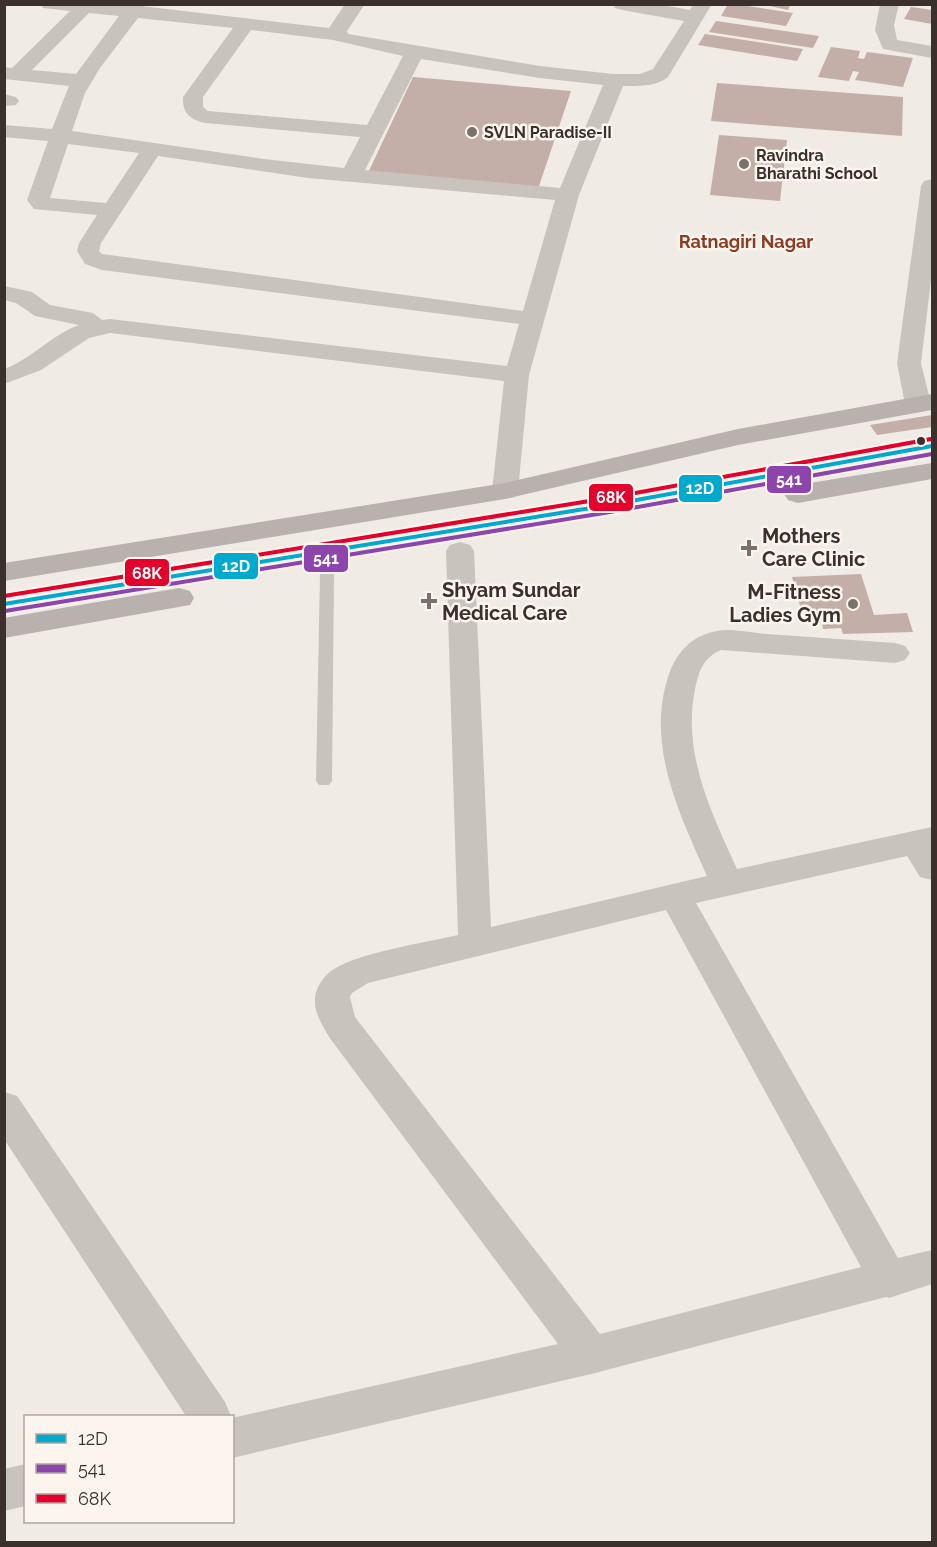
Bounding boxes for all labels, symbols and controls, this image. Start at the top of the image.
place label: SVLN Paradise-II [484,123,612,142]
marker: SVLN Paradise-II [465,125,479,139]
place label: Ravindra Bharathi School [756,146,879,183]
marker: Ravindra Bharathi School [737,157,751,171]
district label: Ratnagiri Nagar [679,231,813,252]
unlabelled marker [915,435,927,447]
line badge: 541 [766,465,812,494]
text: 541 [776,470,802,489]
line badge: 12D [678,474,723,503]
text: 12D [686,479,714,498]
line badge: 68K [588,483,634,512]
text: 68K [596,488,626,507]
place label: Mothers Care Clinic [762,524,865,571]
marker: Mothers Care Clinic [740,539,758,557]
line badge: 541 [303,544,349,573]
text: 541 [313,549,339,568]
line badge: 12D [213,552,259,580]
text: 12D [222,557,250,576]
line badge: 68K [124,558,170,587]
text: 68K [132,564,162,583]
place label: Shyam Sundar Medical Care [442,578,581,625]
place label: M-Fitness Ladies Gym [729,580,841,627]
marker: Shyam Sundar Medical Care [420,592,438,610]
marker: M-Fitness Ladies Gym [846,597,860,611]
legend [24,1415,234,1523]
text: 12D [78,1428,108,1449]
text: 541 [78,1458,106,1479]
text: 68K [78,1488,112,1509]

